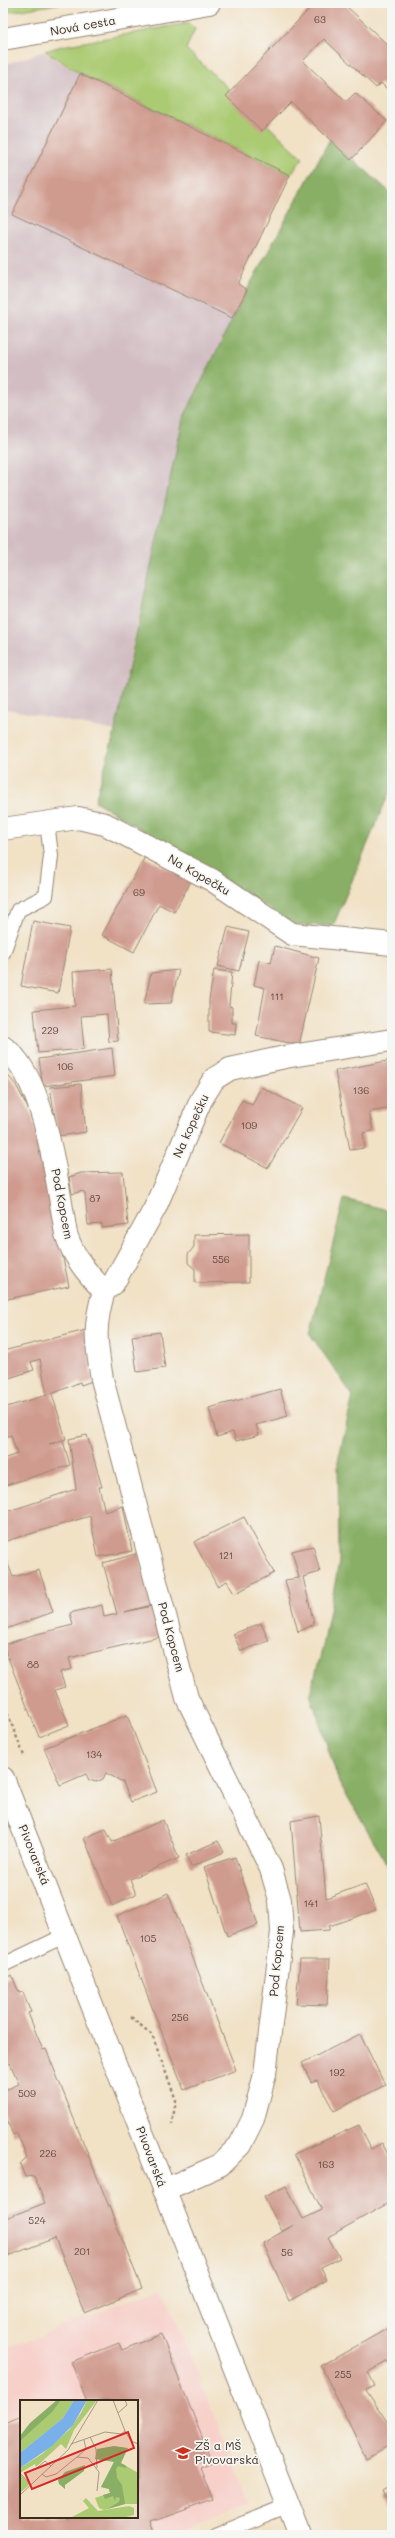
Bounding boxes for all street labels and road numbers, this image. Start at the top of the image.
street label: Nová cesta [49,11,117,39]
street label: Na Kopečku [165,850,234,898]
street label: Na kopečku [168,1091,212,1160]
street label: Pod Kopcem [48,1167,78,1241]
street label: Pod Kopcem [155,1600,189,1673]
street label: Pivovarská [16,1822,54,1887]
street label: Pod Kopcem [265,1924,287,1997]
street label: Pivovarská [133,2124,171,2189]

